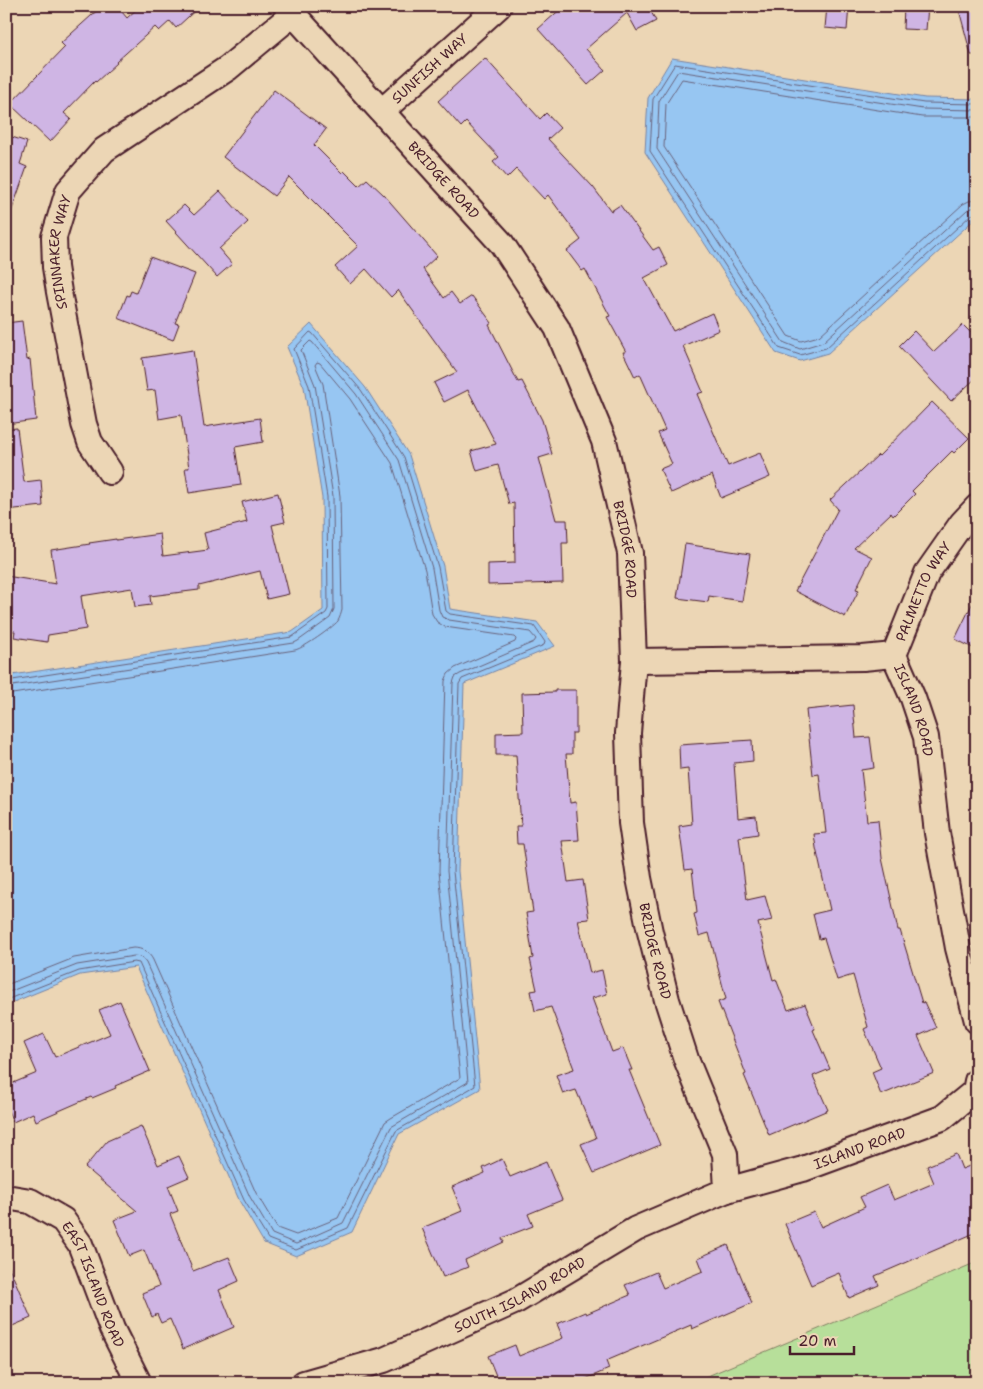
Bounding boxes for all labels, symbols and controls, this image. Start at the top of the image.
street label: SUNFISH WAY [388,29,472,107]
street label: BRIDGE ROAD [404,137,484,223]
street label: SPINNAKER WAY [45,192,75,311]
street label: BRIDGE ROAD [609,499,641,598]
street label: PALMETTO WAY [891,538,955,644]
street label: ISLAND ROAD [890,661,937,757]
street label: BRIDGE ROAD [635,901,675,1001]
street label: ISLAND ROAD [811,1123,908,1173]
street label: EAST ISLAND ROAD [58,1218,129,1350]
street label: SOUTH ISLAND ROAD [451,1252,589,1337]
scale bar [790,1324,854,1356]
text: 20 m [798,1331,837,1351]

